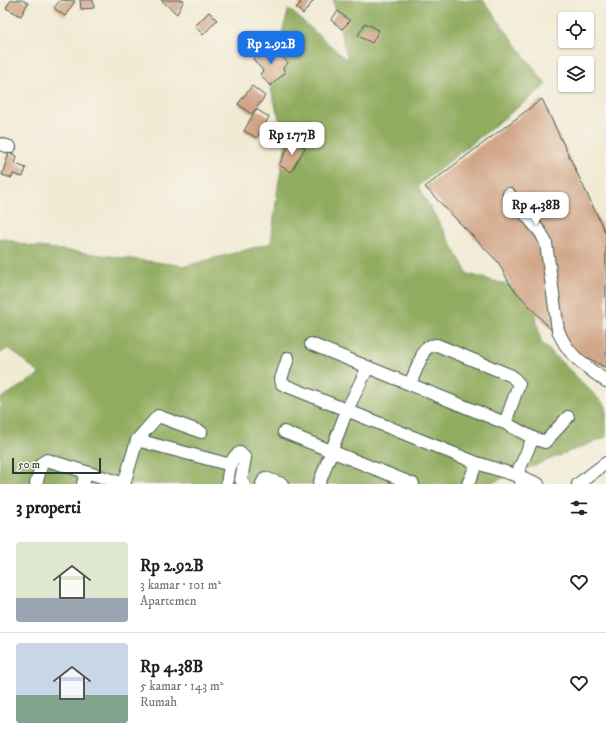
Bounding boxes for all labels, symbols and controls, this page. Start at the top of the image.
map controls [558,12,594,92]
button: locate [558,12,594,48]
pin: Rp 2.92B [230,31,312,65]
text: Rp 2.92B [247,36,295,52]
button: layers [558,56,594,92]
pin: Rp 1.77B [251,122,333,156]
text: Rp 1.77B [269,127,315,143]
pin: Rp 4.38B [495,192,577,226]
text: Rp 4.38B [512,197,560,213]
scale bar [12,456,101,475]
text: 50 m [18,458,40,472]
text: 3 properti [16,497,81,519]
icon: filters [568,497,590,519]
text: Rp 2.92B [140,555,204,577]
icon: home [48,558,96,606]
icon: heart [568,571,590,593]
text: 3 kamar · 101 m² [140,577,221,593]
text: Apartemen [140,593,197,609]
text: Rp 4.38B [140,656,203,678]
icon: home [48,659,96,707]
icon: heart [568,672,590,694]
text: 5 kamar · 143 m² [140,678,224,694]
text: Rumah [140,694,177,710]

